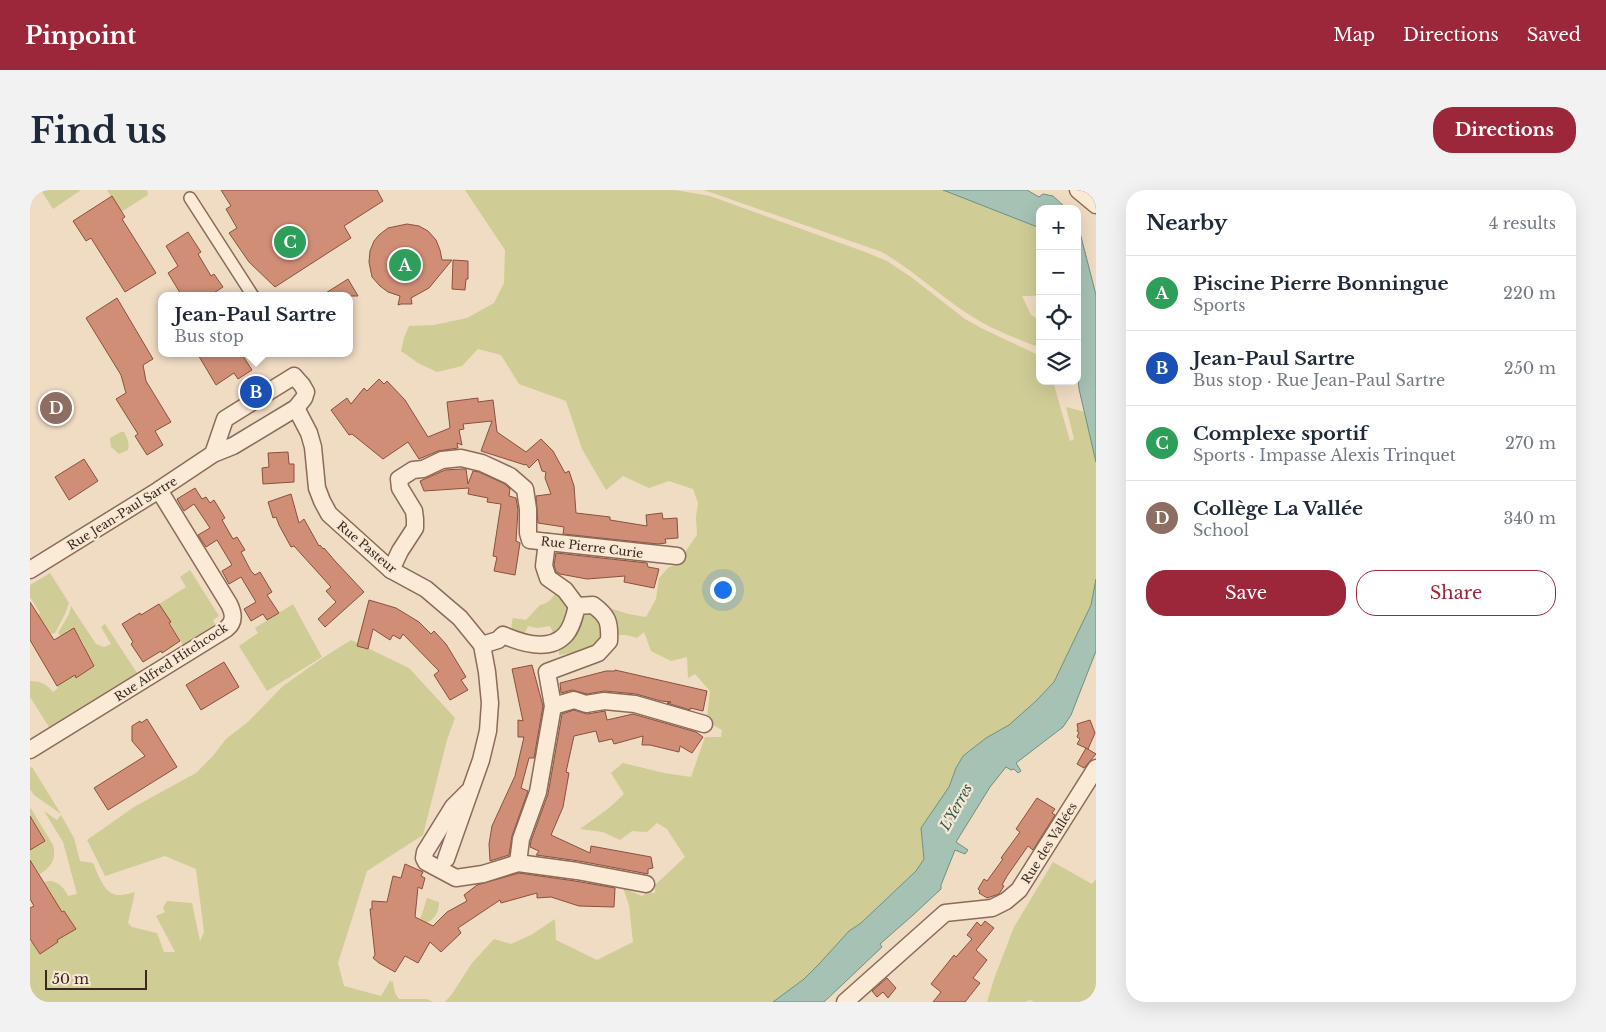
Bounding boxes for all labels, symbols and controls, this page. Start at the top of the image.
text: Pinpoint [25,21,136,50]
text: Map [1333,24,1375,46]
text: Directions [1403,24,1499,46]
text: Saved [1527,24,1581,46]
button: Directions [1433,107,1576,153]
text: Find us [30,109,167,152]
map controls [1036,205,1081,385]
button: + [1036,205,1081,250]
text: Nearby [1146,210,1227,236]
text: 4 results [1489,213,1556,233]
pin: C [274,223,306,261]
pin: A [389,246,421,284]
button: − [1036,250,1081,295]
text: Piscine Pierre Bonningue [1193,272,1449,295]
text: A [1156,283,1168,303]
text: 220 m [1503,283,1556,303]
popup [158,292,353,357]
button: locate [1036,295,1081,340]
text: Sports [1193,295,1246,315]
text: Jean-Paul Sartre [175,303,336,326]
text: Bus stop [175,326,244,346]
button: layers [1036,340,1081,385]
text: Jean-Paul Sartre [1193,347,1355,370]
text: B [1156,358,1168,378]
text: 250 m [1504,358,1556,378]
text: Bus stop · Rue Jean-Paul Sartre [1193,370,1445,390]
pin: B [240,373,272,411]
pin: D [40,389,72,427]
text: Complexe sportif [1193,422,1368,445]
text: C [1155,433,1169,453]
text: 270 m [1505,433,1556,453]
text: Sports · Impasse Alexis Trinquet [1193,445,1456,465]
street label: Rue Jean-Paul Sartre [64,473,180,553]
text: Collège La Vallée [1193,497,1363,520]
text: D [1155,508,1169,528]
text: 340 m [1504,508,1556,528]
street label: Rue Pasteur [334,518,400,576]
text: School [1193,520,1249,540]
street label: Rue Pierre Curie [540,533,644,561]
button: Save [1146,570,1346,616]
button: Share [1356,570,1556,616]
your location [710,577,736,603]
street label: Rue Alfred Hitchcock [112,619,231,704]
water label: L'Yerres [935,780,976,834]
street label: Rue des Vallées [1018,800,1080,886]
scale bar [45,967,148,990]
text: 50 m [52,970,89,988]

